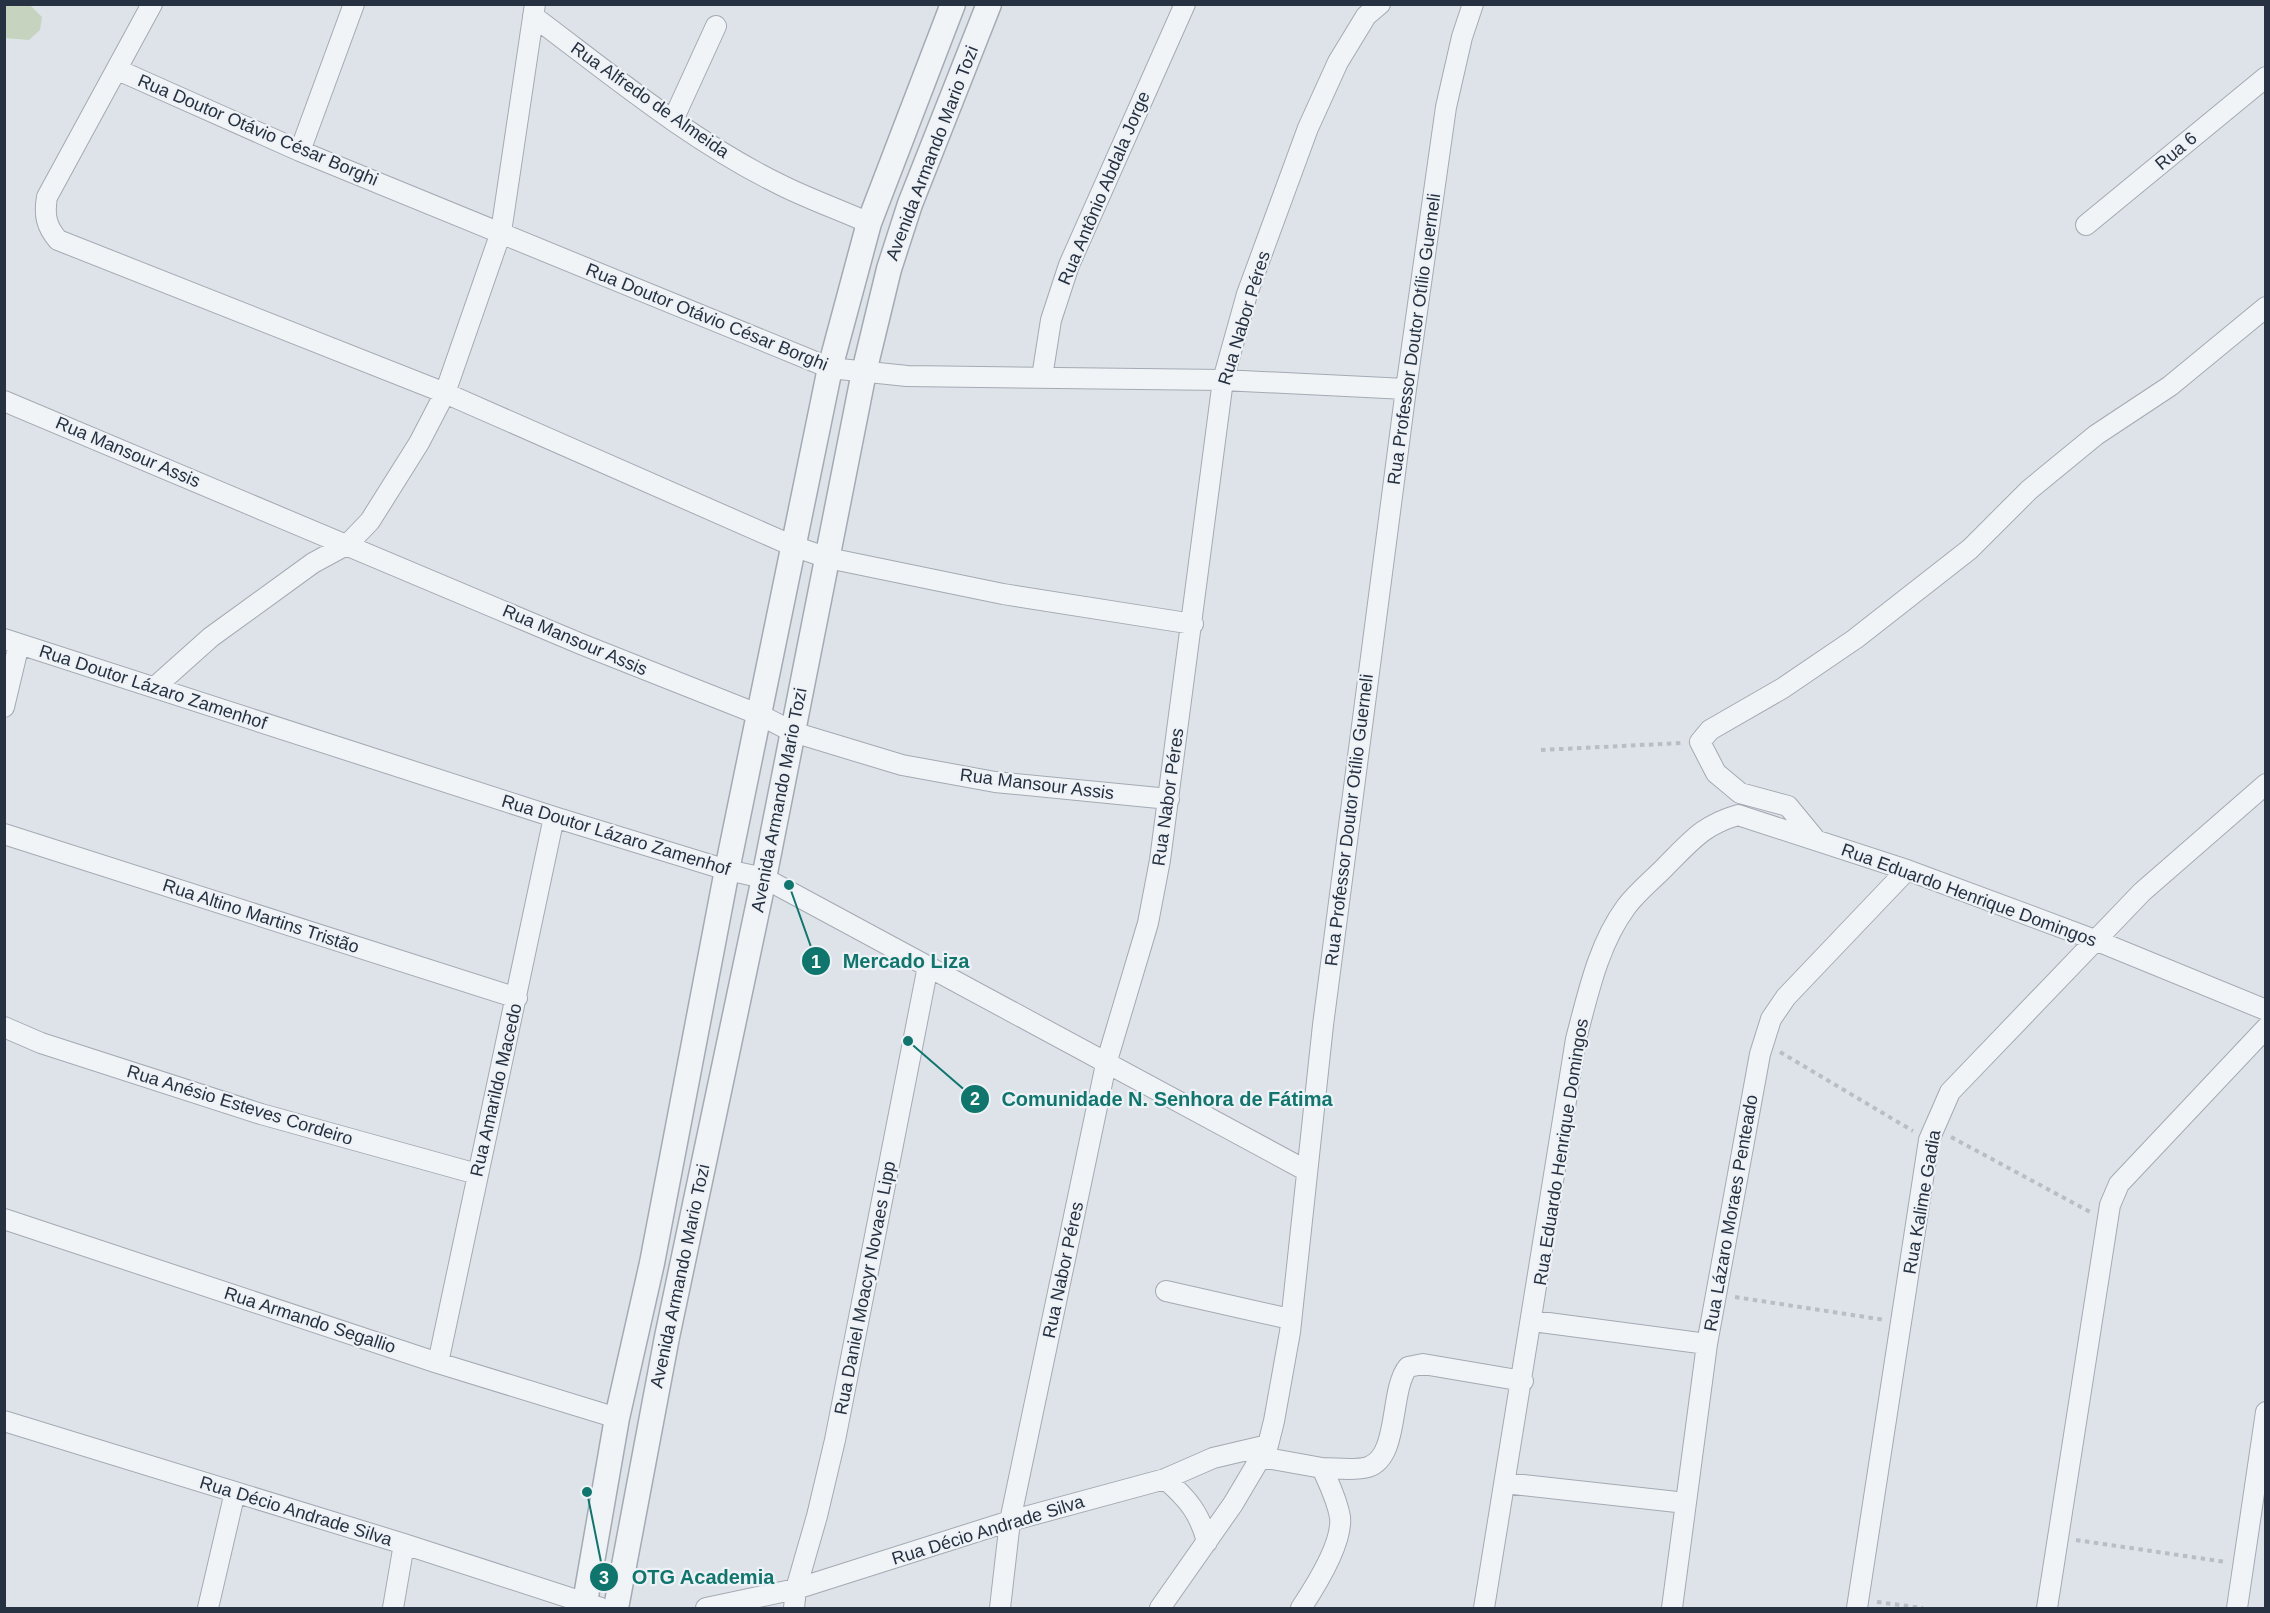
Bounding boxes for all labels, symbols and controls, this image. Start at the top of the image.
street label: Rua Alfredo de Almeida [567,38,734,163]
street label: Avenida Armando Mario Tozi [882,43,982,263]
street label: Rua Doutor Otávio César Borghi [135,70,381,190]
street label: Rua Antônio Abdala Jorge [1054,88,1154,288]
street label: Rua 6 [2151,128,2201,174]
street label: Rua Professor Doutor Otílio Guerneli [1384,192,1444,486]
street label: Rua Nabor Péres [1214,249,1274,387]
street label: Rua Doutor Otávio César Borghi [583,259,831,375]
street label: Rua Mansour Assis [53,412,203,492]
street label: Rua Mansour Assis [500,600,650,680]
street label: Rua Doutor Lázaro Zamenhof [37,641,270,734]
street label: Rua Professor Doutor Otílio Guerneli [1321,673,1377,967]
street label: Avenida Armando Mario Tozi [747,686,811,914]
street label: Rua Nabor Péres [1148,727,1188,867]
street label: Rua Mansour Assis [959,765,1115,803]
street label: Rua Doutor Lázaro Zamenhof [499,791,734,880]
street label: Rua Eduardo Henrique Domingos [1839,839,2099,951]
street label: Rua Altino Martins Tristão [160,875,362,957]
callout: Mercado Liza [801,942,981,980]
text: Mercado Liza [843,950,970,972]
text: 1 [811,952,821,972]
street label: Rua Amarildo Macedo [466,1001,526,1179]
street label: Rua Eduardo Henrique Domingos [1530,1017,1592,1287]
street label: Rua Anésio Esteves Cordeiro [125,1061,355,1149]
callout: Comunidade N. Senhora de Fátima [960,1080,1345,1118]
text: Comunidade N. Senhora de Fátima [1001,1088,1333,1110]
text: 2 [970,1089,980,1109]
street label: Rua Lázaro Moraes Penteado [1700,1093,1762,1333]
street label: Rua Kalime Gadia [1899,1127,1945,1276]
street label: Rua Daniel Moacyr Novaes Lipp [831,1159,899,1417]
street label: Avenida Armando Mario Tozi [646,1162,714,1390]
street label: Rua Nabor Péres [1039,1200,1087,1340]
street label: Rua Armando Segallio [222,1283,398,1357]
street label: Rua Décio Andrade Silva [197,1472,396,1550]
street label: Rua Décio Andrade Silva [889,1491,1088,1569]
callout: OTG Academia [589,1558,787,1596]
text: OTG Academia [632,1566,775,1588]
text: 3 [599,1568,609,1588]

